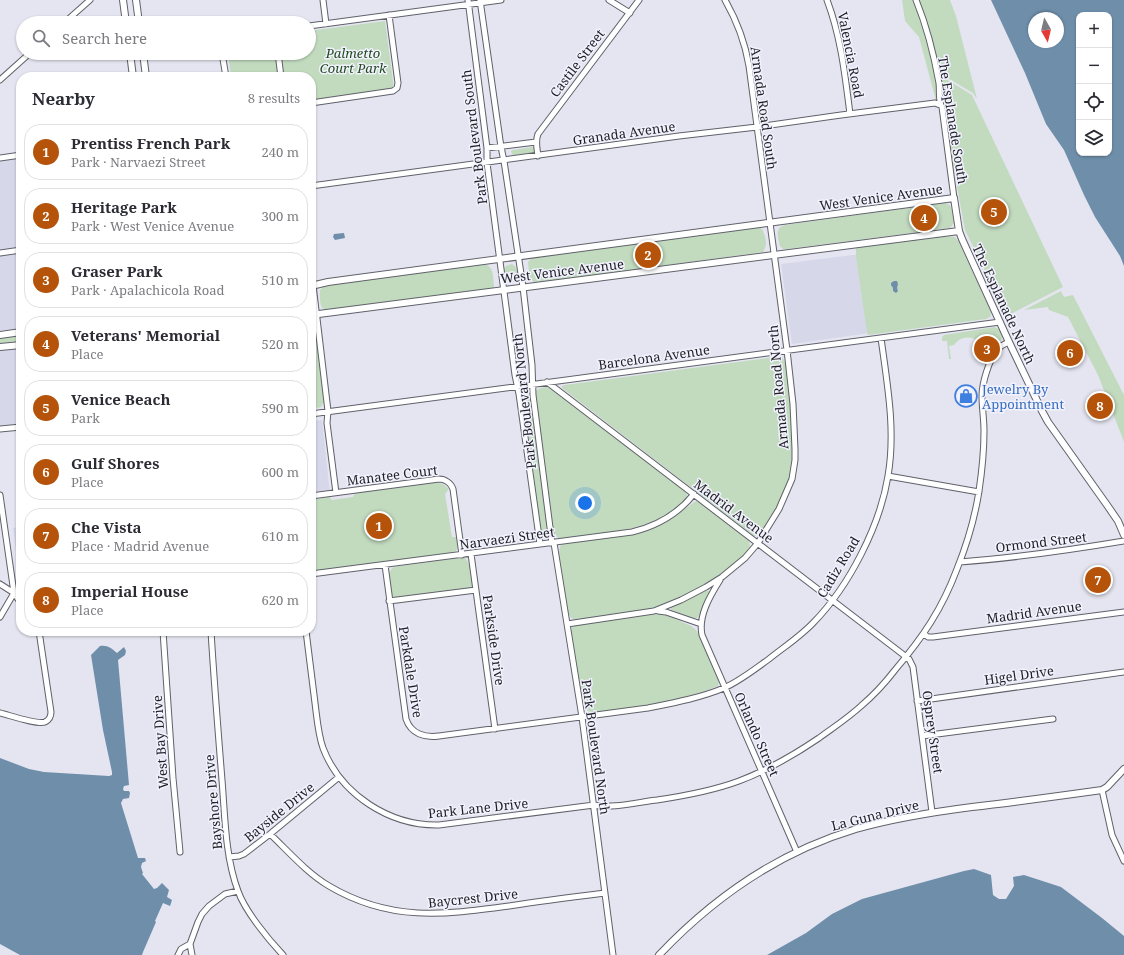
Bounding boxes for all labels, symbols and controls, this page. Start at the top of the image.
street label: Valencia Road [834,10,868,100]
north arrow [1028,12,1064,48]
map controls [1076,12,1112,156]
button: + [1076,12,1112,48]
search box [16,16,316,60]
street label: Castile Street [546,25,609,101]
icon: search [30,27,52,49]
text: Search here [62,28,147,48]
park label: Palmetto Court Park [320,44,387,77]
street label: Armada Road South [746,45,782,171]
button: − [1076,48,1112,84]
street label: The Esplanade South [934,55,972,185]
street label: Park Boulevard South [457,69,491,205]
button: locate [1076,84,1112,120]
text: Nearby [32,87,95,110]
text: 8 results [248,89,300,107]
street label: Granada Avenue [572,117,676,149]
button: layers [1076,120,1112,156]
text: Prentiss French Park [71,133,230,153]
text: 1 [42,143,50,161]
text: 240 m [262,143,299,161]
text: Park · Narvaezi Street [71,153,206,171]
street label: West Venice Avenue [818,179,944,215]
text: Heritage Park [71,197,177,217]
pin: 5 [981,197,1007,227]
pin: 4 [911,203,937,233]
text: 2 [42,207,50,225]
text: 300 m [262,207,299,225]
text: Park · West Venice Avenue [71,217,234,235]
pin: 2 [635,240,661,270]
street label: The Esplanade North [968,241,1040,367]
street label: West Venice Avenue [499,254,625,288]
text: Graser Park [71,261,163,281]
text: 3 [42,271,50,289]
text: 510 m [262,271,299,289]
text: Park · Apalachicola Road [71,281,225,299]
street label: Armada Road North [764,324,792,450]
text: Veterans' Memorial [71,325,220,345]
street label: Park Boulevard North [508,332,540,470]
pin: 3 [974,334,1000,364]
text: 4 [42,335,50,353]
text: 520 m [262,335,299,353]
pin: 6 [1057,338,1083,368]
street label: Barcelona Avenue [597,340,711,374]
text: Place [71,345,104,363]
place label: Jewelry By Appointment [981,380,1064,413]
shop icon: Jewelry By Appointment [953,383,979,409]
text: Venice Beach [71,389,170,409]
pin: 8 [1087,391,1113,421]
text: 5 [42,399,50,417]
text: 590 m [262,399,299,417]
text: Park [71,409,100,427]
text: Gulf Shores [71,453,159,473]
street label: Manatee Court [345,460,439,490]
text: 6 [42,463,50,481]
text: 600 m [262,463,299,481]
text: Place [71,473,104,491]
street label: Madrid Avenue [690,475,778,547]
your location [575,493,595,513]
pin: 1 [366,511,392,541]
text: Che Vista [71,517,142,537]
street label: Narvaezi Street [458,522,556,554]
text: 7 [42,527,50,545]
text: 610 m [262,527,299,545]
street label: Ormond Street [994,527,1088,557]
street label: Cadiz Road [813,533,863,601]
text: Place · Madrid Avenue [71,537,209,555]
pin: 7 [1085,565,1111,595]
text: Imperial House [71,581,189,601]
text: 8 [42,591,50,609]
text: 620 m [262,591,299,609]
street label: Parkside Drive [479,593,509,687]
street label: Madrid Avenue [985,596,1083,628]
text: Place [71,601,104,619]
street label: Parkdale Drive [395,625,427,719]
street label: Higel Drive [983,661,1055,689]
street label: Park Boulevard North [578,678,614,816]
street label: Orlando Street [730,689,784,779]
street label: Osprey Street [918,689,948,775]
street label: West Bay Drive [148,694,172,790]
street label: Bayshore Drive [200,754,226,850]
street label: Bayside Drive [240,778,318,846]
street label: Park Lane Drive [427,794,529,822]
street label: La Guna Drive [829,795,921,835]
street label: Baycrest Drive [427,884,519,912]

